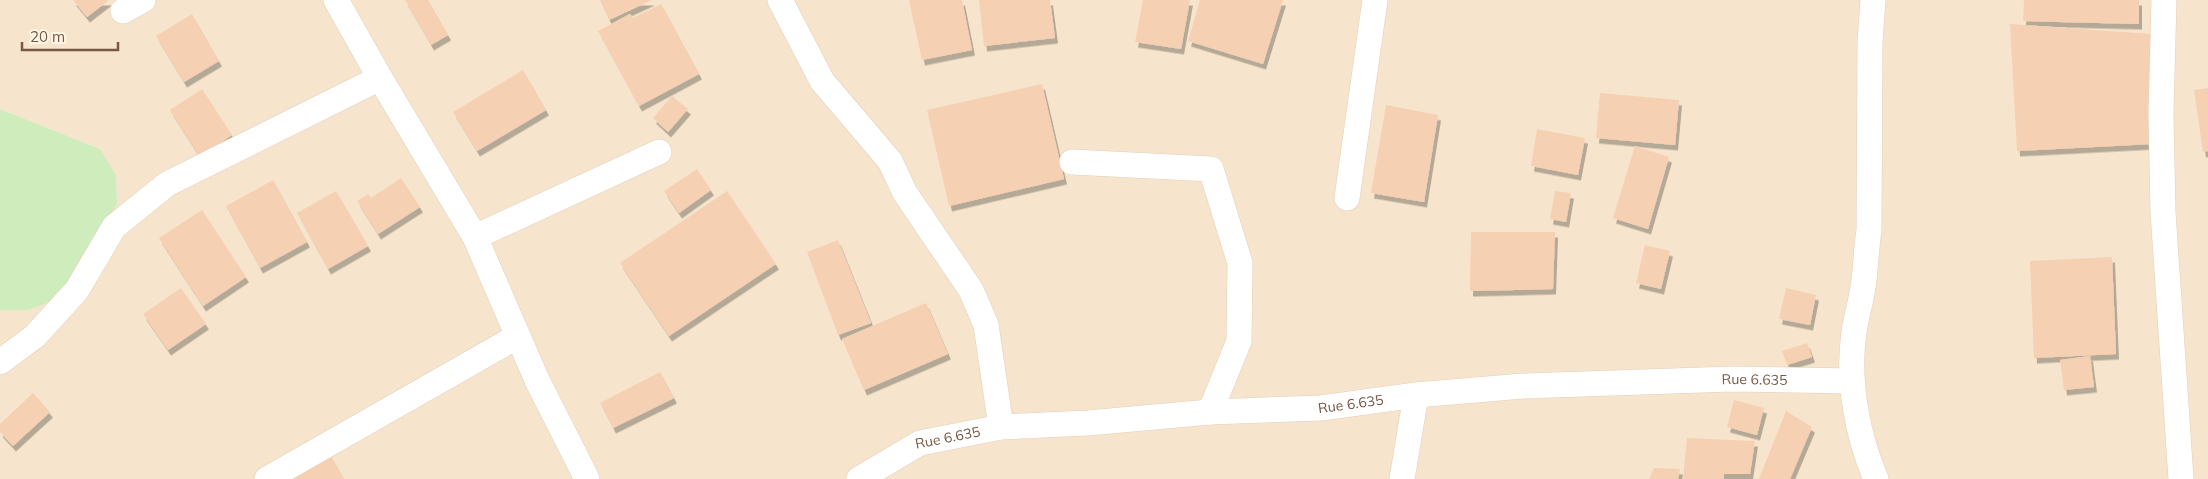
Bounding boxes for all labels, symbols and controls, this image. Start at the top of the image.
scale bar [22,20,119,52]
text: 20 m [30,27,65,46]
street label: Rue 6.635 [1721,370,1788,389]
street label: Rue 6.635 [1317,391,1385,417]
street label: Rue 6.635 [914,422,982,453]

